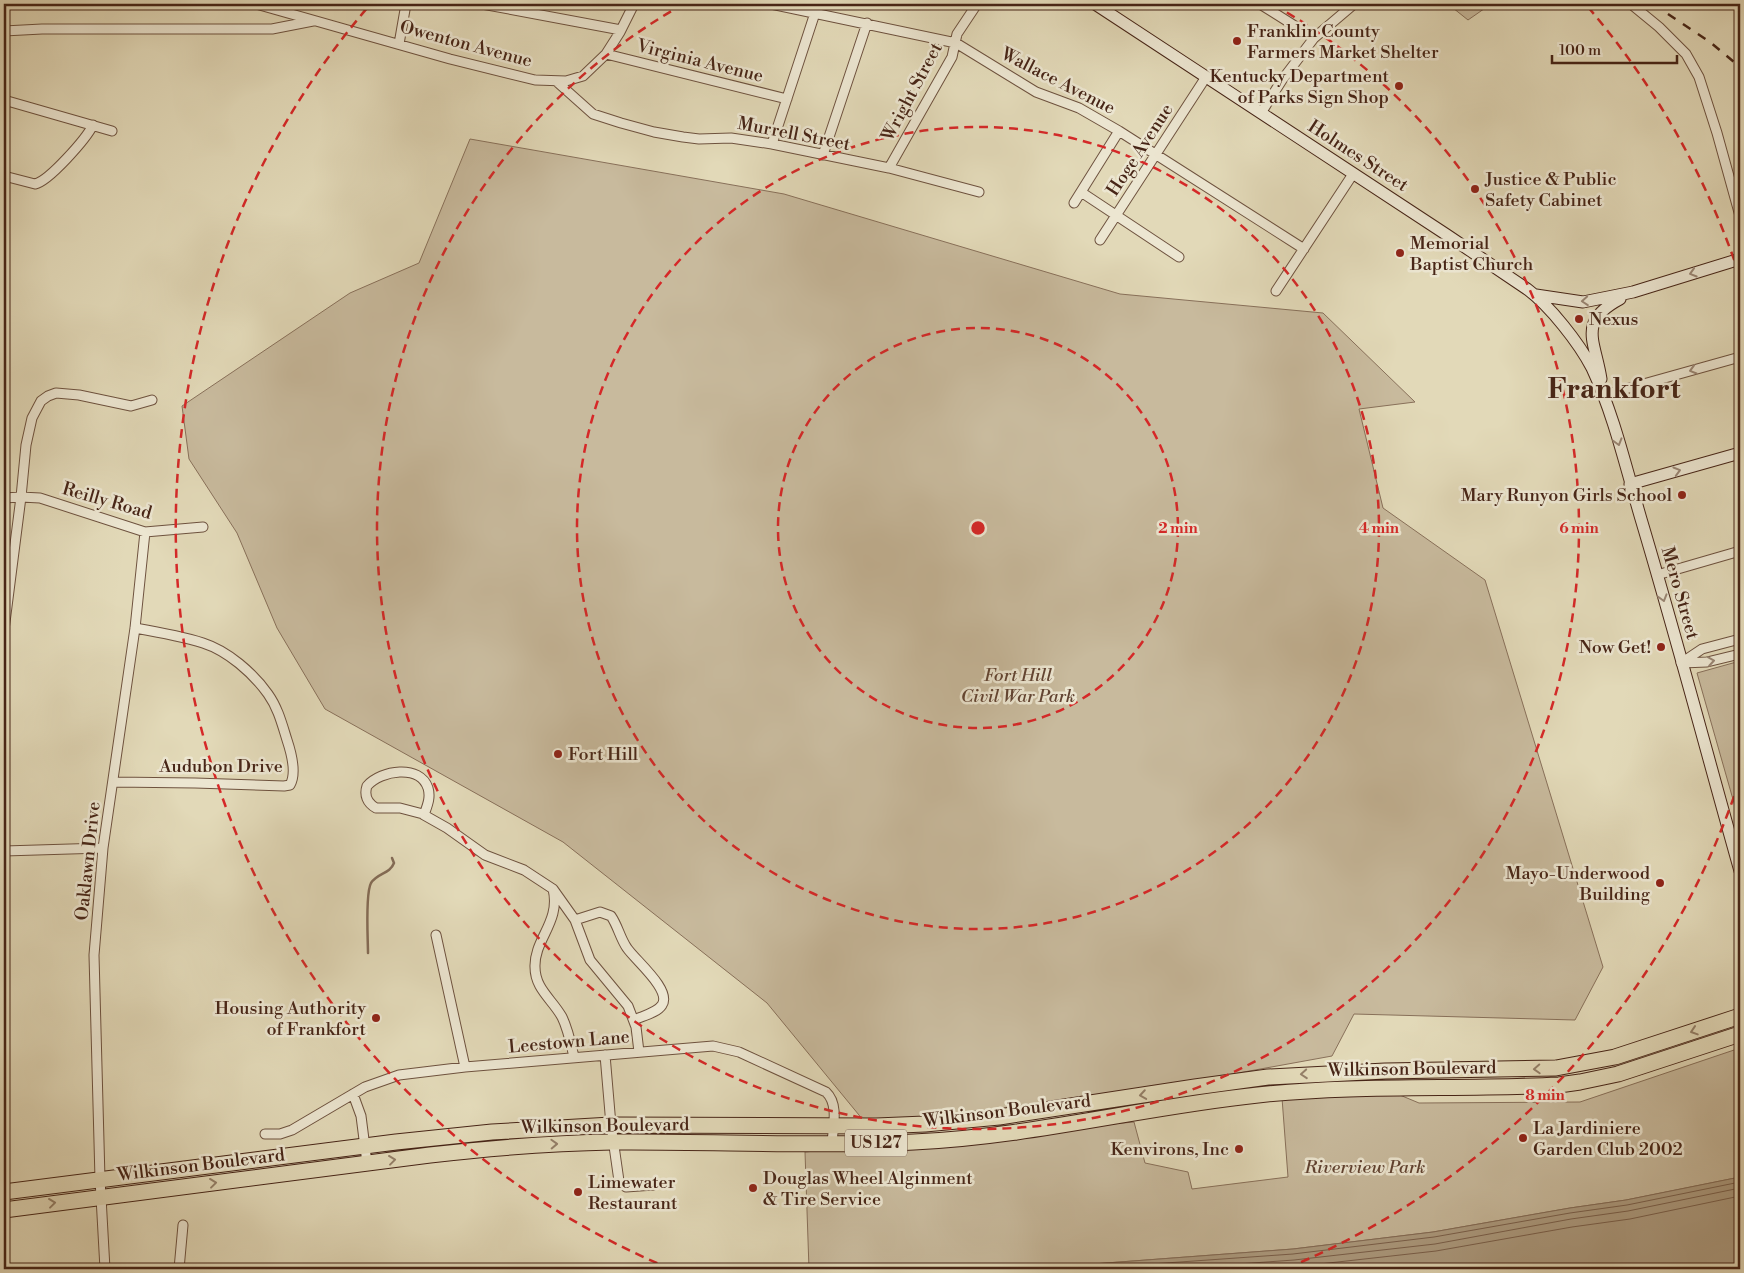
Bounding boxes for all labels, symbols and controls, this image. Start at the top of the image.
street label: Owenton Avenue [397,15,535,73]
place label: Franklin County Farmers Market Shelter [1247,20,1439,64]
scale bar [1552,32,1676,64]
street label: Virginia Avenue [633,34,766,88]
marker: Franklin County Farmers Market Shelter [1231,35,1243,47]
street label: Wright Street [876,38,948,146]
text: 100 m [1559,41,1601,60]
street label: Wallace Avenue [996,42,1119,120]
place label: Kentucky Department of Parks Sign Shop [1210,65,1390,109]
marker: Kentucky Department of Parks Sign Shop [1393,80,1405,92]
street label: Hoge Avenue [1102,99,1178,201]
street label: Murrell Street [736,112,853,156]
street label: Holmes Street [1303,115,1413,197]
place label: Justice & Public Safety Cabinet [1484,168,1617,212]
marker: Justice & Public Safety Cabinet [1469,183,1481,195]
place label: Memorial Baptist Church [1409,232,1533,276]
marker: Memorial Baptist Church [1394,247,1406,259]
one-way arrow [1690,268,1698,278]
one-way arrow [1581,295,1589,306]
place label: Nexus [1589,308,1639,331]
marker: Nexus [1573,313,1585,325]
one-way arrow [1689,364,1698,375]
district label: Frankfort [1548,372,1682,407]
one-way arrow [1612,438,1623,447]
one-way arrow [1673,466,1682,477]
street label: Reilly Road [59,477,155,525]
place label: Mary Runyon Girls School [1461,484,1673,507]
marker: Mary Runyon Girls School [1676,489,1688,501]
centre of rings [969,519,987,537]
text: 2 min [1158,519,1198,538]
text: 4 min [1359,519,1400,538]
text: 6 min [1559,519,1600,538]
street label: Mero Street [1656,544,1704,643]
one-way arrow [1658,594,1668,602]
place label: Now Get! [1579,636,1651,659]
marker: Now Get! [1655,641,1667,653]
one-way arrow [1708,656,1716,667]
park label: Fort Hill Civil War Park [961,664,1075,708]
place label: Fort Hill [568,743,639,766]
marker: Fort Hill [552,748,564,760]
street label: Audubon Drive [158,755,283,778]
street label: Oaklawn Drive [70,800,106,922]
place label: Mayo-Underwood Building [1505,862,1651,906]
marker: Mayo-Underwood Building [1654,877,1666,889]
place label: Housing Authority of Frankfort [215,997,367,1041]
marker: Housing Authority of Frankfort [370,1012,382,1024]
street label: Leestown Lane [507,1025,631,1059]
one-way arrow [1690,1025,1699,1035]
street label: Wilkinson Boulevard [1326,1056,1497,1082]
one-way arrow [1533,1064,1541,1075]
one-way arrow [1300,1069,1308,1080]
text: 8 min [1525,1086,1566,1105]
street label: Wilkinson Boulevard [921,1089,1093,1133]
one-way arrow [1139,1089,1148,1099]
street label: Wilkinson Boulevard [519,1113,690,1139]
place label: La Jardiniere Garden Club 2002 [1533,1117,1683,1161]
road number: US 127 [845,1130,907,1156]
marker: La Jardiniere Garden Club 2002 [1517,1132,1529,1144]
place label: Kenvirons, Inc [1111,1138,1229,1161]
one-way arrow [550,1139,558,1150]
street label: Wilkinson Boulevard [115,1143,287,1187]
marker: Kenvirons, Inc [1233,1143,1245,1155]
one-way arrow [388,1155,396,1166]
park label: Riverview Park [1304,1156,1425,1179]
place label: Douglas Wheel Alginment & Tire Service [763,1167,973,1211]
place label: Limewater Restaurant [588,1171,678,1215]
one-way arrow [210,1178,218,1189]
marker: Douglas Wheel Alginment & Tire Service [747,1182,759,1194]
marker: Limewater Restaurant [572,1186,584,1198]
one-way arrow [48,1199,56,1209]

